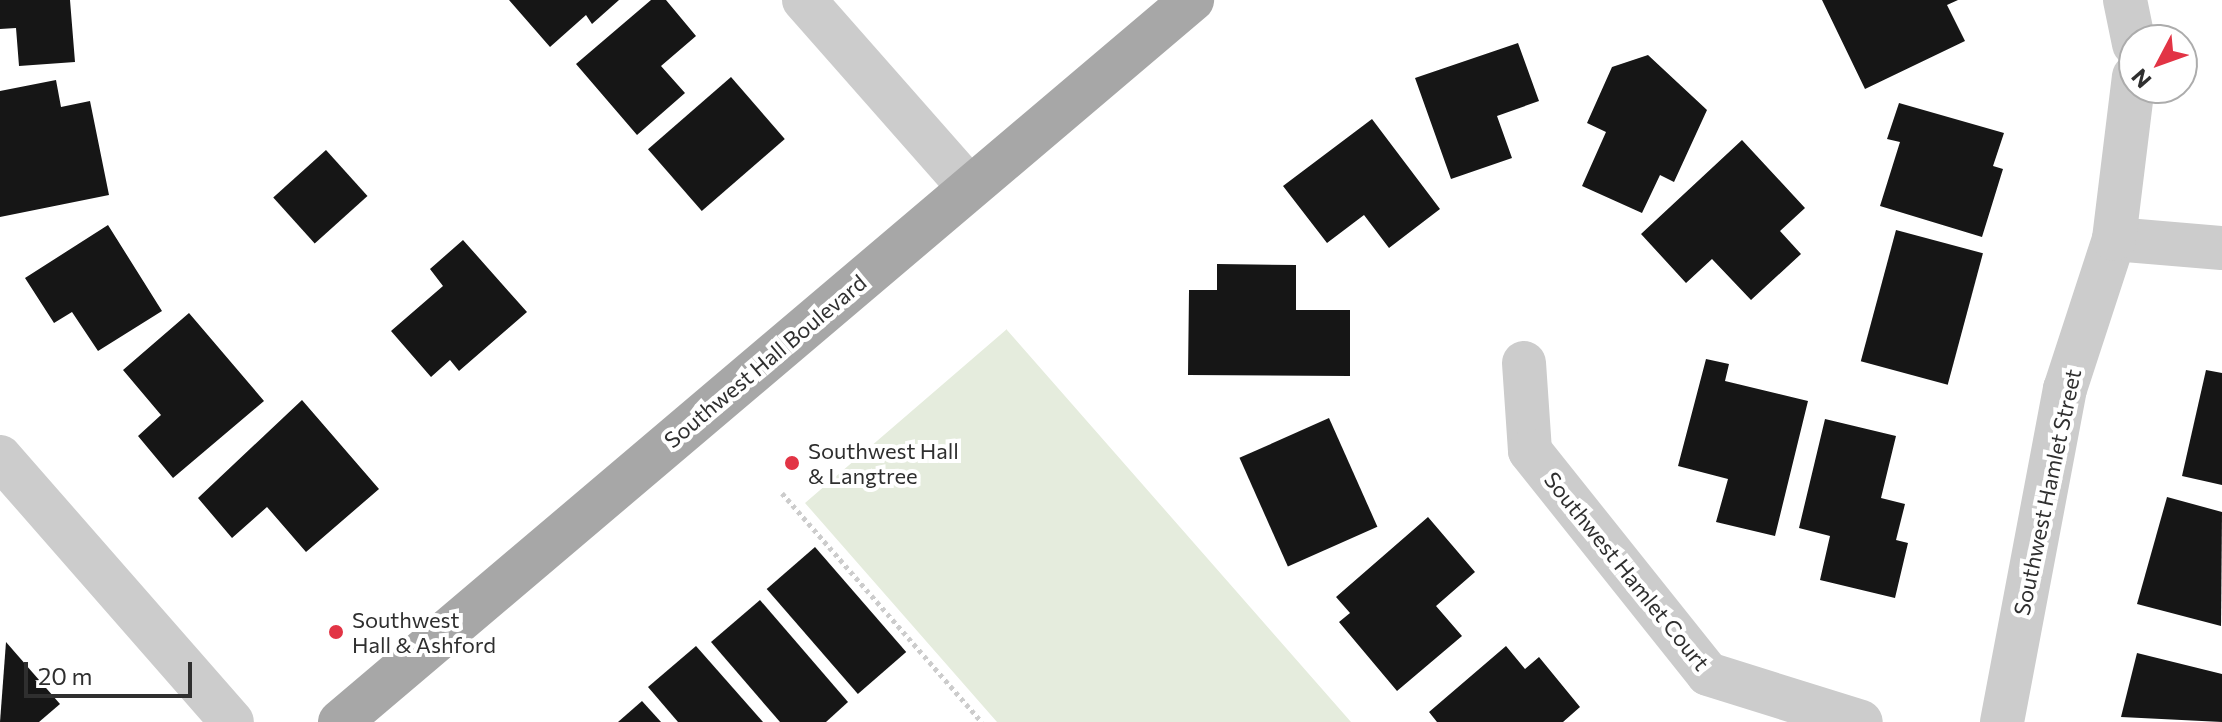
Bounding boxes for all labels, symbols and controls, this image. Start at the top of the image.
north arrow [2118,24,2198,104]
text: N [2125,64,2157,94]
street label: Southwest Hall Boulevard [659,269,871,453]
street label: Southwest Hamlet Street [2008,366,2086,618]
place label: Southwest Hall & Langtree [808,437,959,488]
marker: Southwest Hall & Langtree [783,454,801,472]
street label: Southwest Hamlet Court [1539,467,1715,675]
place label: Southwest Hall & Ashford [352,606,496,658]
marker: Southwest Hall & Ashford [327,623,345,641]
scale bar [28,646,196,696]
text: 20 m [38,661,92,690]

